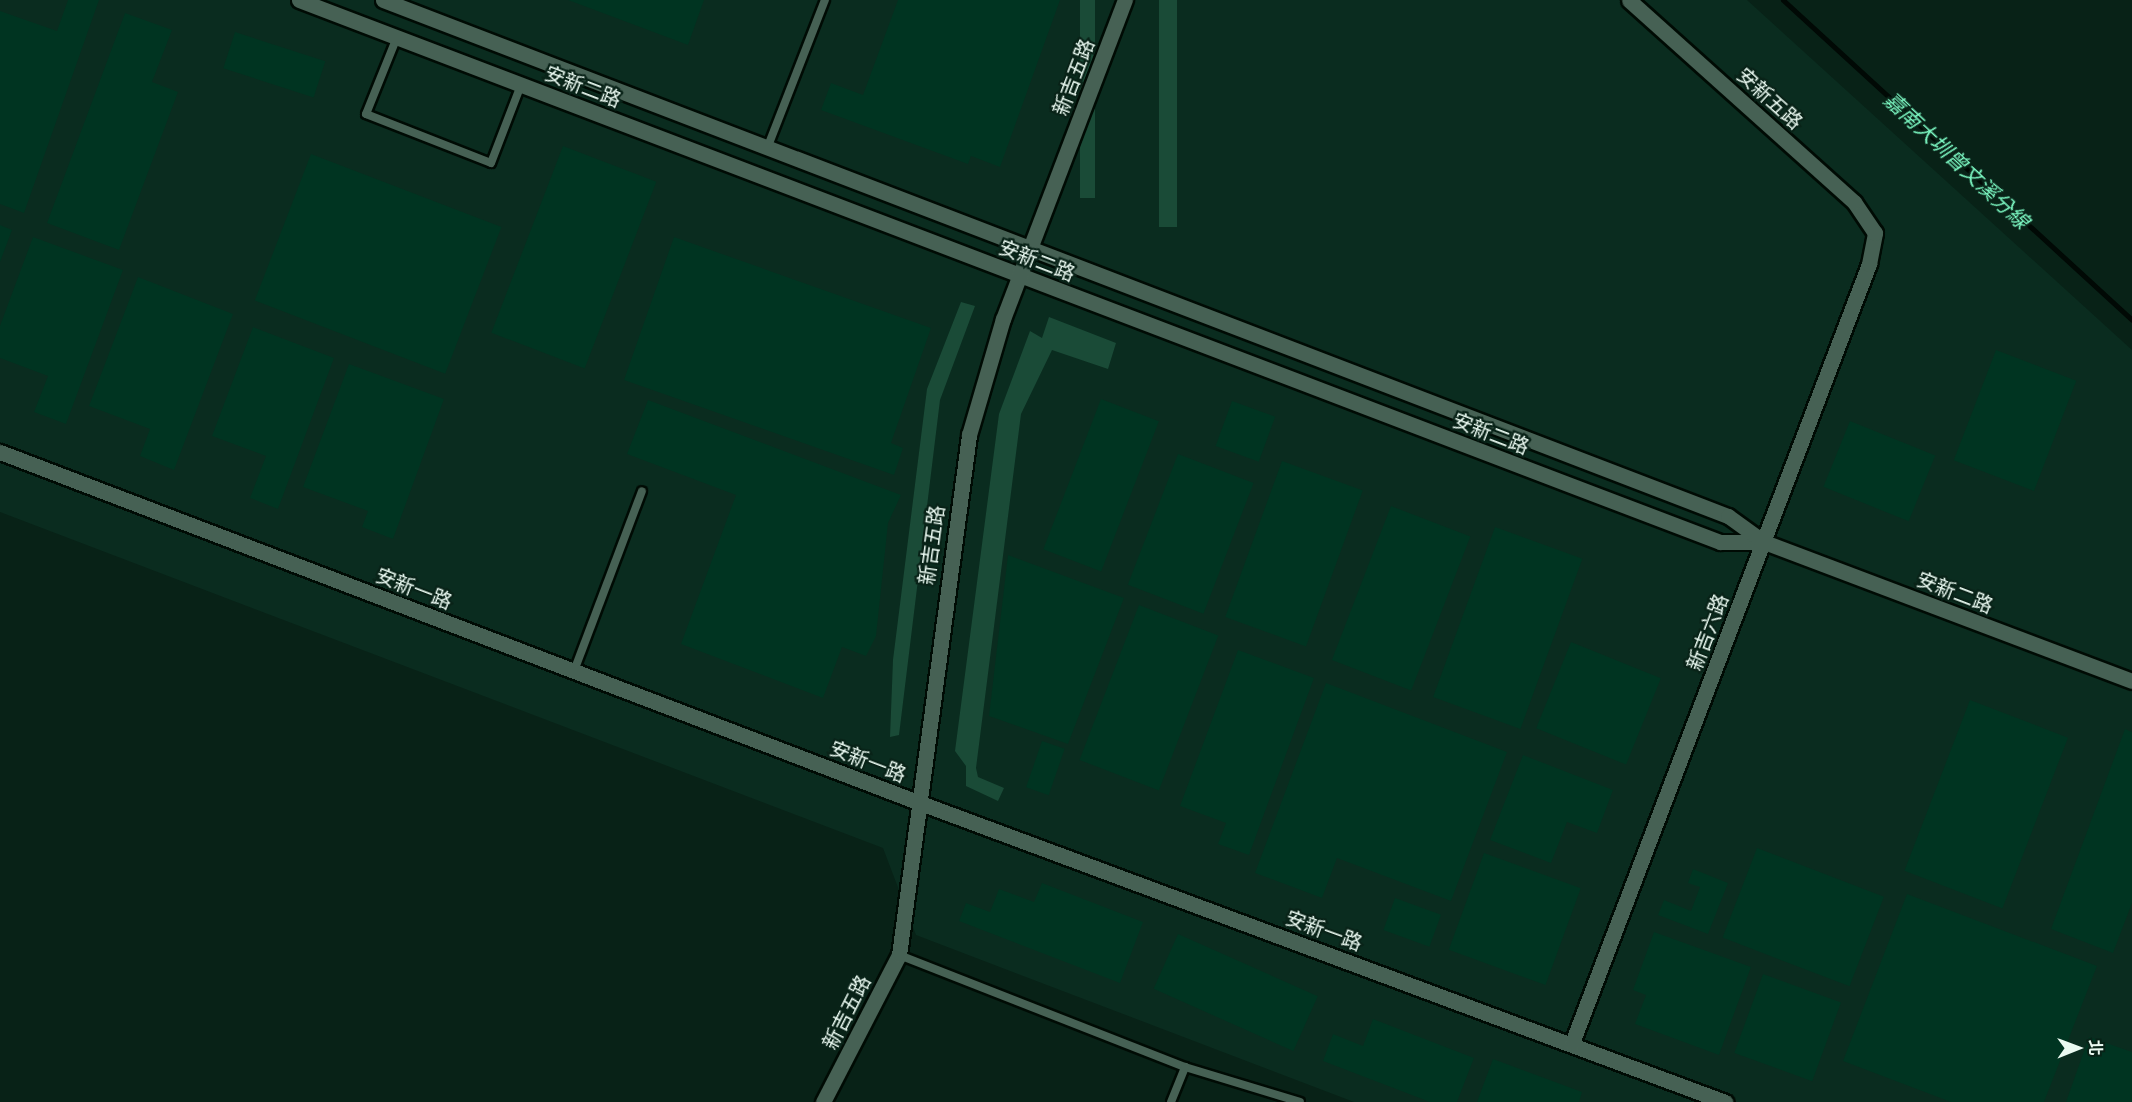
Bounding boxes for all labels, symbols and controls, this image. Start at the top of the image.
street label: 新吉五路 [1047,35,1099,119]
street label: 安新二路 [541,60,625,112]
street label: 安新五路 [1732,62,1808,134]
water label: 嘉南大圳曾文溪分線 [1879,86,2035,234]
street label: 安新二路 [995,234,1079,286]
street label: 安新二路 [1449,407,1533,459]
street label: 新吉五路 [914,504,948,586]
street label: 安新一路 [372,562,456,614]
street label: 安新二路 [1913,566,1997,618]
street label: 新吉六路 [1681,590,1733,674]
street label: 安新一路 [826,735,910,787]
street label: 安新一路 [1282,905,1366,955]
street label: 新吉五路 [817,971,875,1053]
north arrow [2048,1018,2108,1078]
text: 北 [2085,1039,2107,1056]

